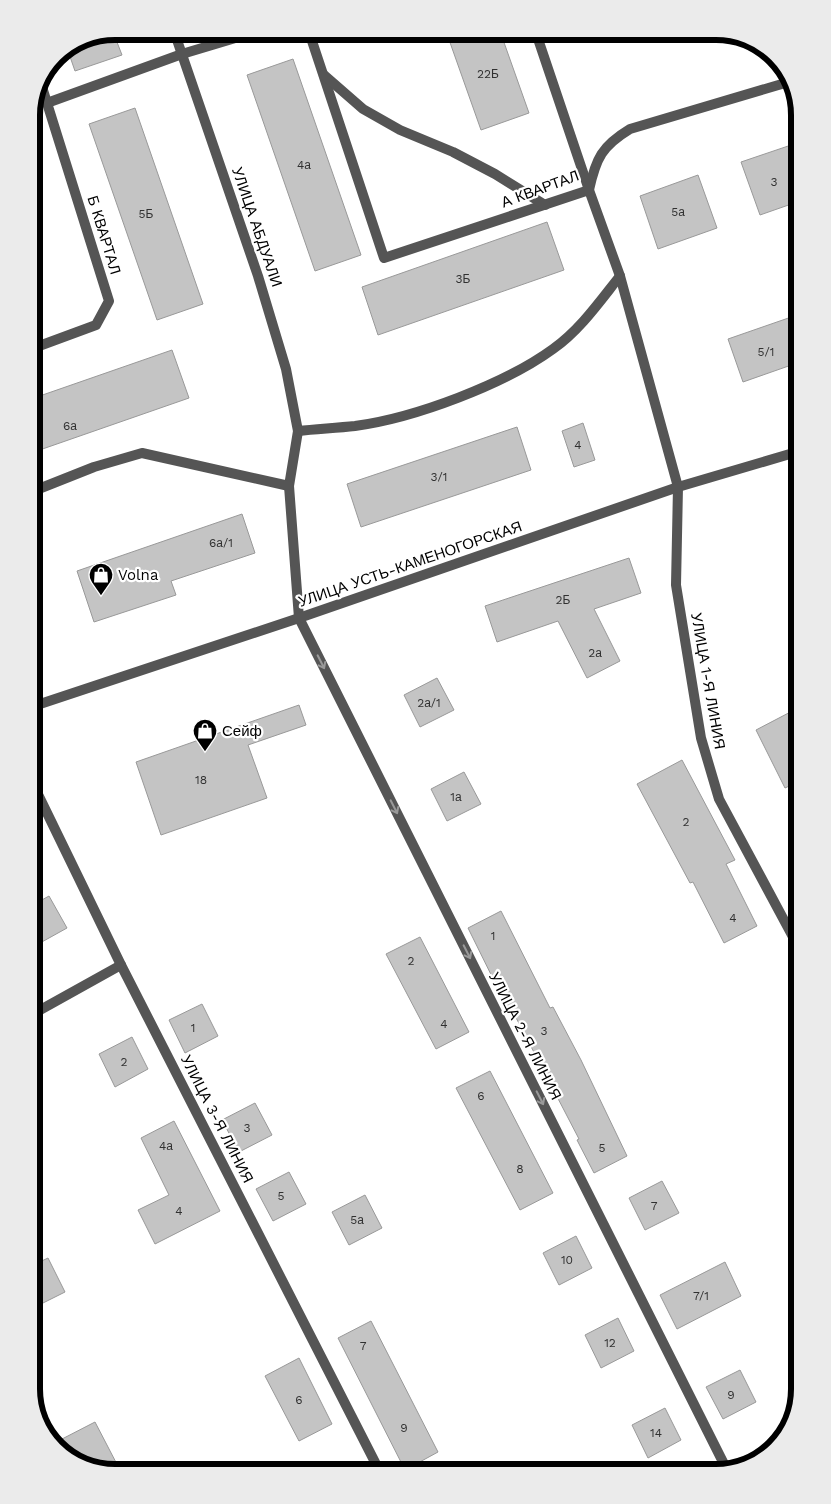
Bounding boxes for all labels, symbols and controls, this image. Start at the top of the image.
house number: 22Б [477,67,499,81]
house number: 4а [297,158,311,172]
street label: УЛИЦА АБДУАЛИ [228,165,286,289]
street label: А КВАРТАЛ [499,167,581,211]
house number: 3 [771,175,778,189]
street label: Б КВАРТАЛ [83,193,125,277]
house number: 5а [671,205,685,219]
house number: 5Б [139,207,154,221]
house number: 3Б [456,272,471,286]
house number: 5/1 [758,345,774,359]
house number: 6а [63,419,77,433]
house number: 4 [574,438,582,452]
house number: 3/1 [431,470,447,484]
street label: УЛИЦА УСТЬ-КАМЕНОГОРСКАЯ [296,517,524,611]
house number: 6а/1 [209,536,233,550]
shop icon: Volna [88,562,114,596]
place label: Volna [118,566,159,584]
house number: 2Б [556,593,571,607]
street label: УЛИЦА 1-Я ЛИНИЯ [687,611,729,751]
house number: 2а [588,646,602,660]
one-way arrow [317,654,326,669]
house number: 2а/1 [417,696,441,710]
shop icon: Сейф [192,718,218,752]
place label: Сейф [222,722,262,740]
house number: 18 [195,773,207,787]
house number: 1а [450,790,462,804]
one-way arrow [390,799,399,814]
house number: 2 [683,815,690,829]
house number: 4 [729,911,737,925]
house number: 1 [491,929,495,943]
one-way arrow [463,944,472,959]
house number: 2 [408,954,415,968]
street label: УЛИЦА 2-Я ЛИНИЯ [485,969,565,1103]
house number: 4 [440,1017,448,1031]
house number: 1 [191,1021,195,1035]
house number: 3 [541,1024,548,1038]
street label: УЛИЦА 3-Я ЛИНИЯ [177,1052,257,1186]
house number: 2 [121,1055,128,1069]
house number: 6 [477,1089,485,1103]
one-way arrow [535,1090,545,1105]
house number: 3 [244,1121,250,1135]
house number: 4а [159,1139,173,1153]
house number: 5 [599,1141,606,1155]
house number: 8 [516,1162,524,1176]
house number: 5 [278,1189,285,1203]
house number: 7 [651,1199,658,1213]
house number: 4 [175,1204,183,1218]
house number: 5а [350,1213,364,1227]
house number: 10 [561,1253,573,1267]
house number: 7/1 [693,1289,709,1303]
house number: 12 [604,1336,616,1350]
house number: 7 [360,1339,367,1353]
house number: 9 [727,1388,735,1402]
house number: 6 [295,1393,303,1407]
house number: 9 [400,1421,408,1435]
house number: 14 [650,1426,662,1440]

